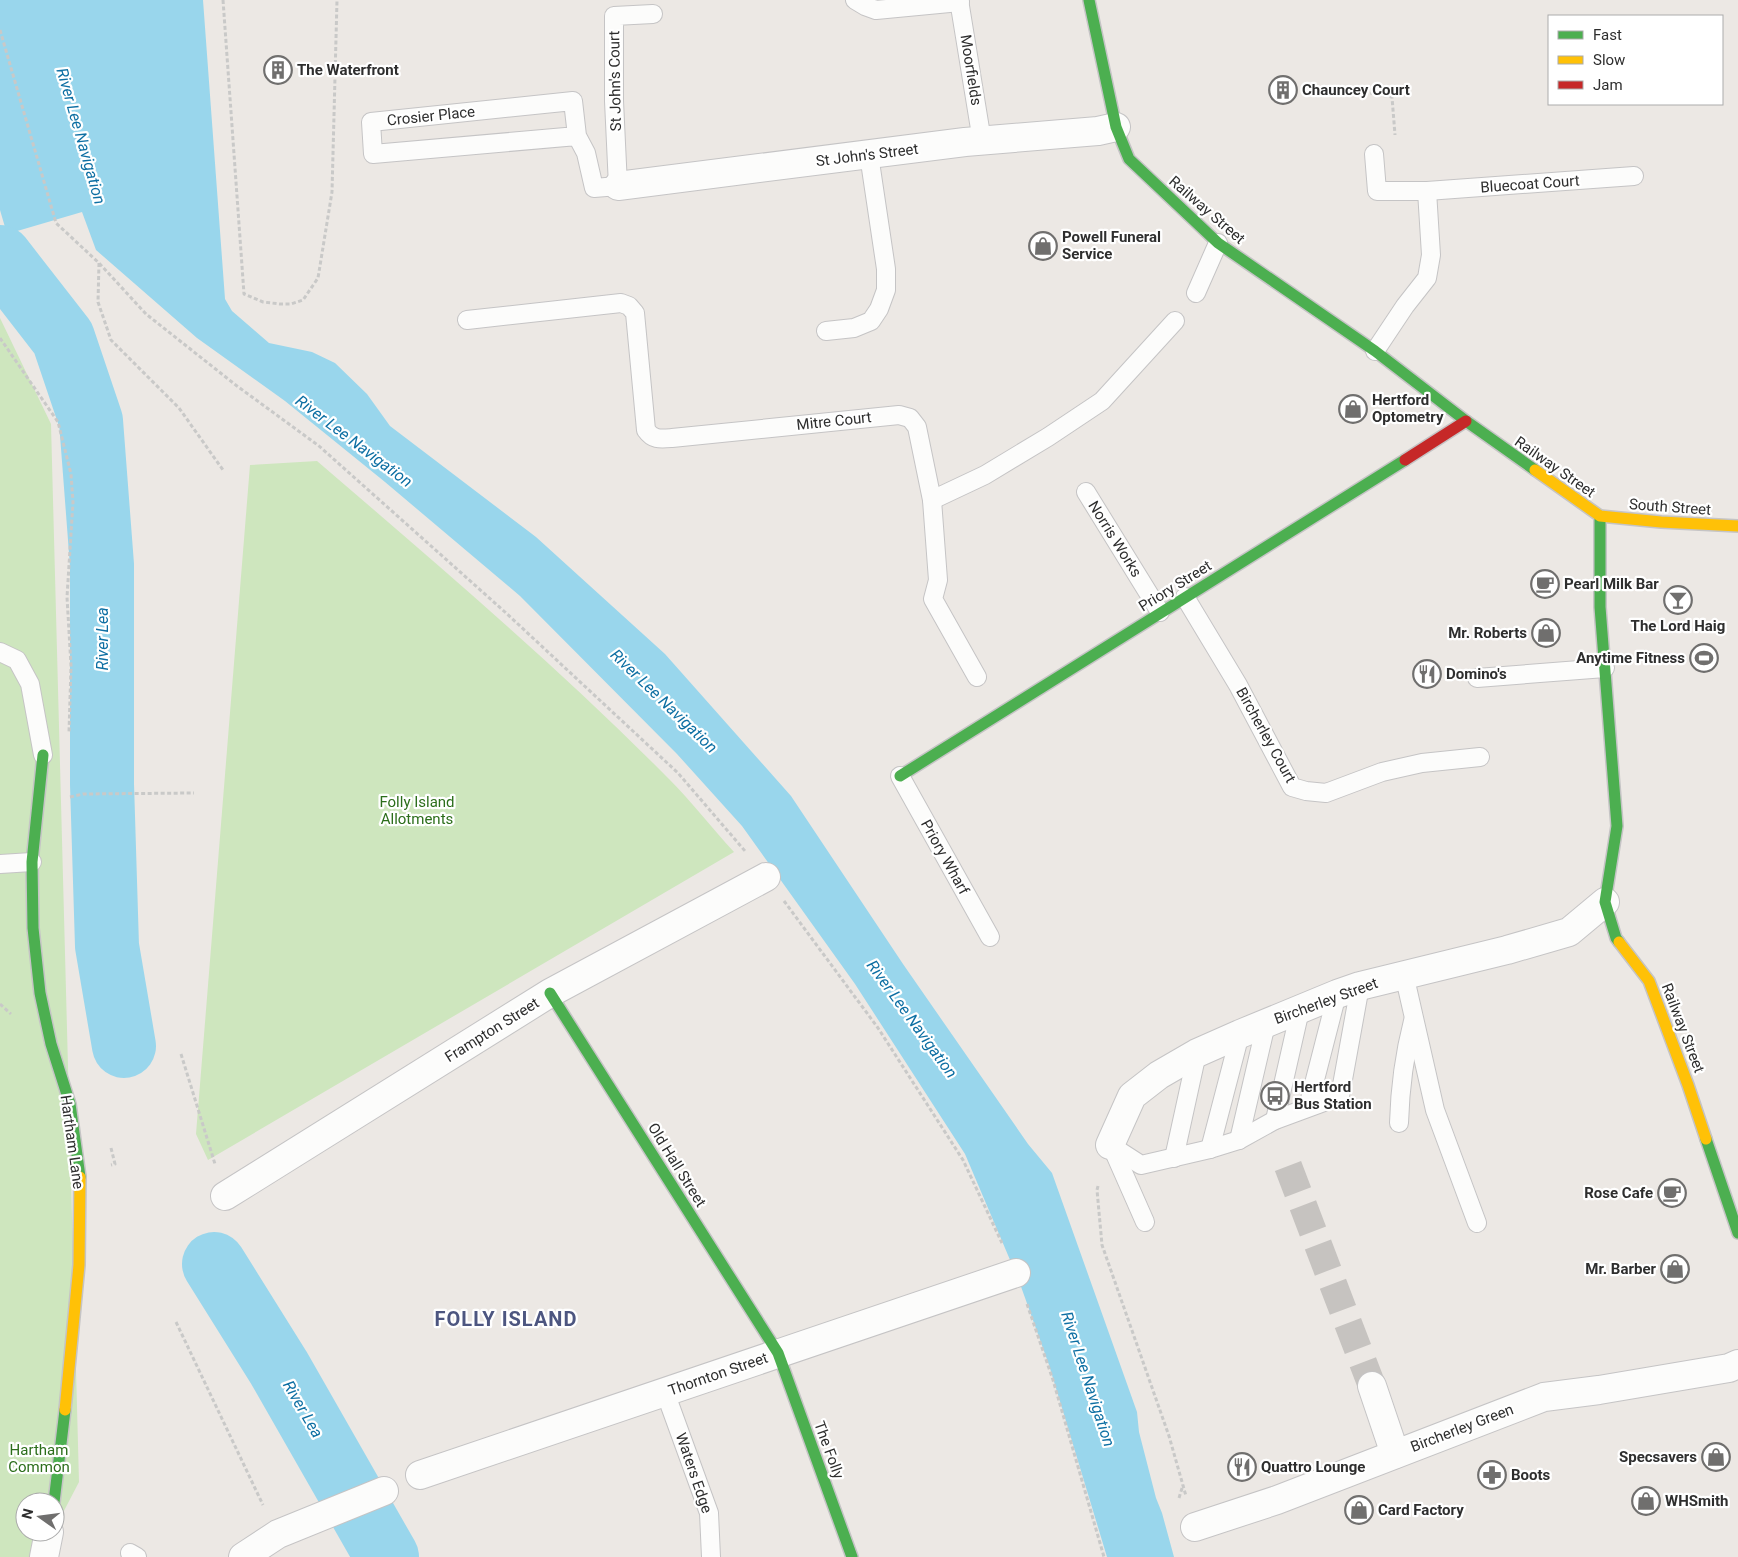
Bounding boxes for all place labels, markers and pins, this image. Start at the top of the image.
building icon: The Waterfront [263,55,293,85]
place label: The Waterfront [297,61,399,79]
building icon: Chauncey Court [1268,75,1298,105]
place label: Chauncey Court [1302,81,1410,99]
place label: Powell Funeral Service [1062,228,1161,263]
shop icon: Powell Funeral Service [1028,231,1058,261]
place label: Hertford Optometry [1372,391,1444,426]
shop icon: Hertford Optometry [1338,394,1368,424]
cafe icon: Pearl Milk Bar [1530,569,1560,599]
place label: Pearl Milk Bar [1564,575,1659,593]
bar icon: The Lord Haig [1663,585,1693,615]
place label: The Lord Haig [1631,617,1725,635]
shop icon: Mr. Roberts [1531,618,1561,648]
place label: Mr. Roberts [1448,624,1527,642]
sports icon: Anytime Fitness [1689,643,1719,673]
place label: Anytime Fitness [1576,649,1685,667]
restaurant icon: Domino's [1412,659,1442,689]
place label: Domino's [1446,665,1507,683]
place label: Hertford Bus Station [1294,1078,1372,1113]
bus stop icon: Hertford Bus Station [1260,1081,1290,1111]
cafe icon: Rose Cafe [1657,1178,1687,1208]
place label: Rose Cafe [1584,1184,1653,1202]
shop icon: Mr. Barber [1660,1254,1690,1284]
place label: Mr. Barber [1585,1260,1656,1278]
shop icon: Specsavers [1701,1442,1731,1472]
place label: Specsavers [1619,1448,1697,1466]
restaurant icon: Quattro Lounge [1227,1452,1257,1482]
place label: Quattro Lounge [1261,1458,1365,1476]
pharmacy icon: Boots [1477,1460,1507,1490]
place label: Boots [1511,1466,1551,1484]
shop icon: WHSmith [1631,1486,1661,1516]
place label: WHSmith [1665,1492,1728,1510]
shop icon: Card Factory [1344,1495,1374,1525]
place label: Card Factory [1378,1501,1464,1519]

